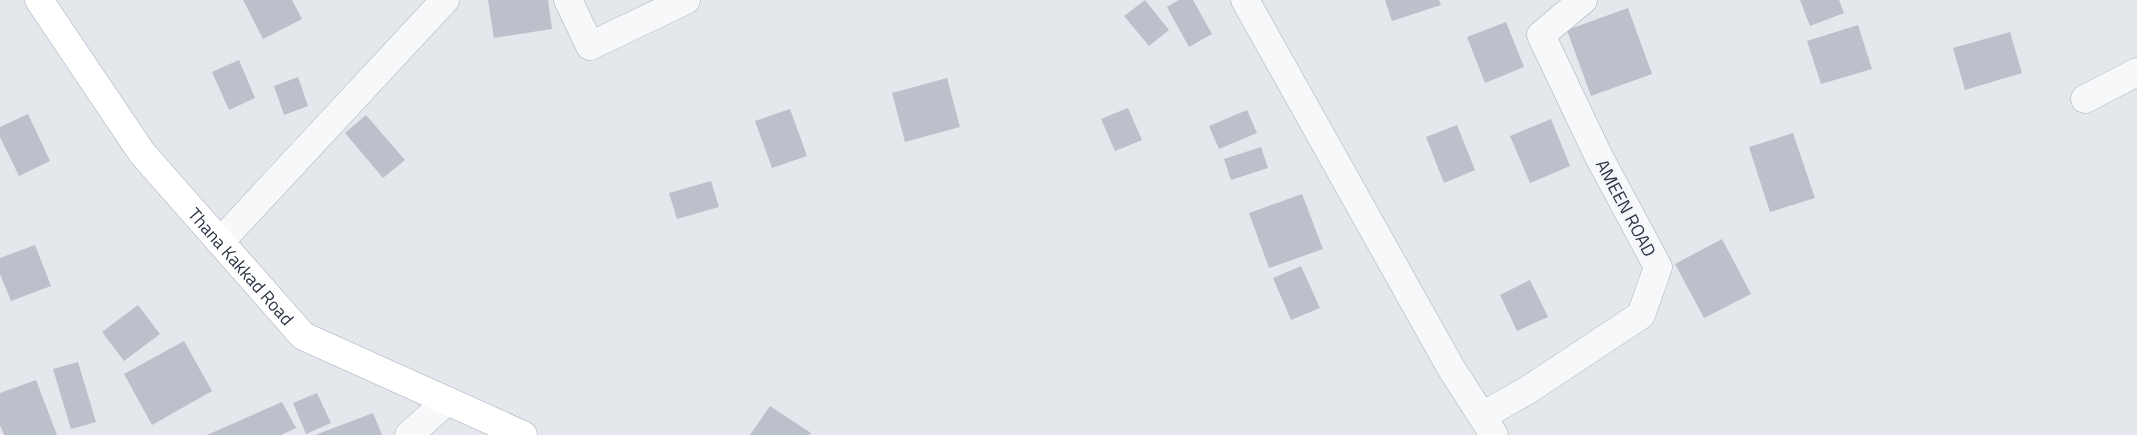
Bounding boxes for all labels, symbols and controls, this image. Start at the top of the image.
street label: AMEEN ROAD [1589,154,1663,262]
street label: Thana Kakkad Road [182,201,301,331]

